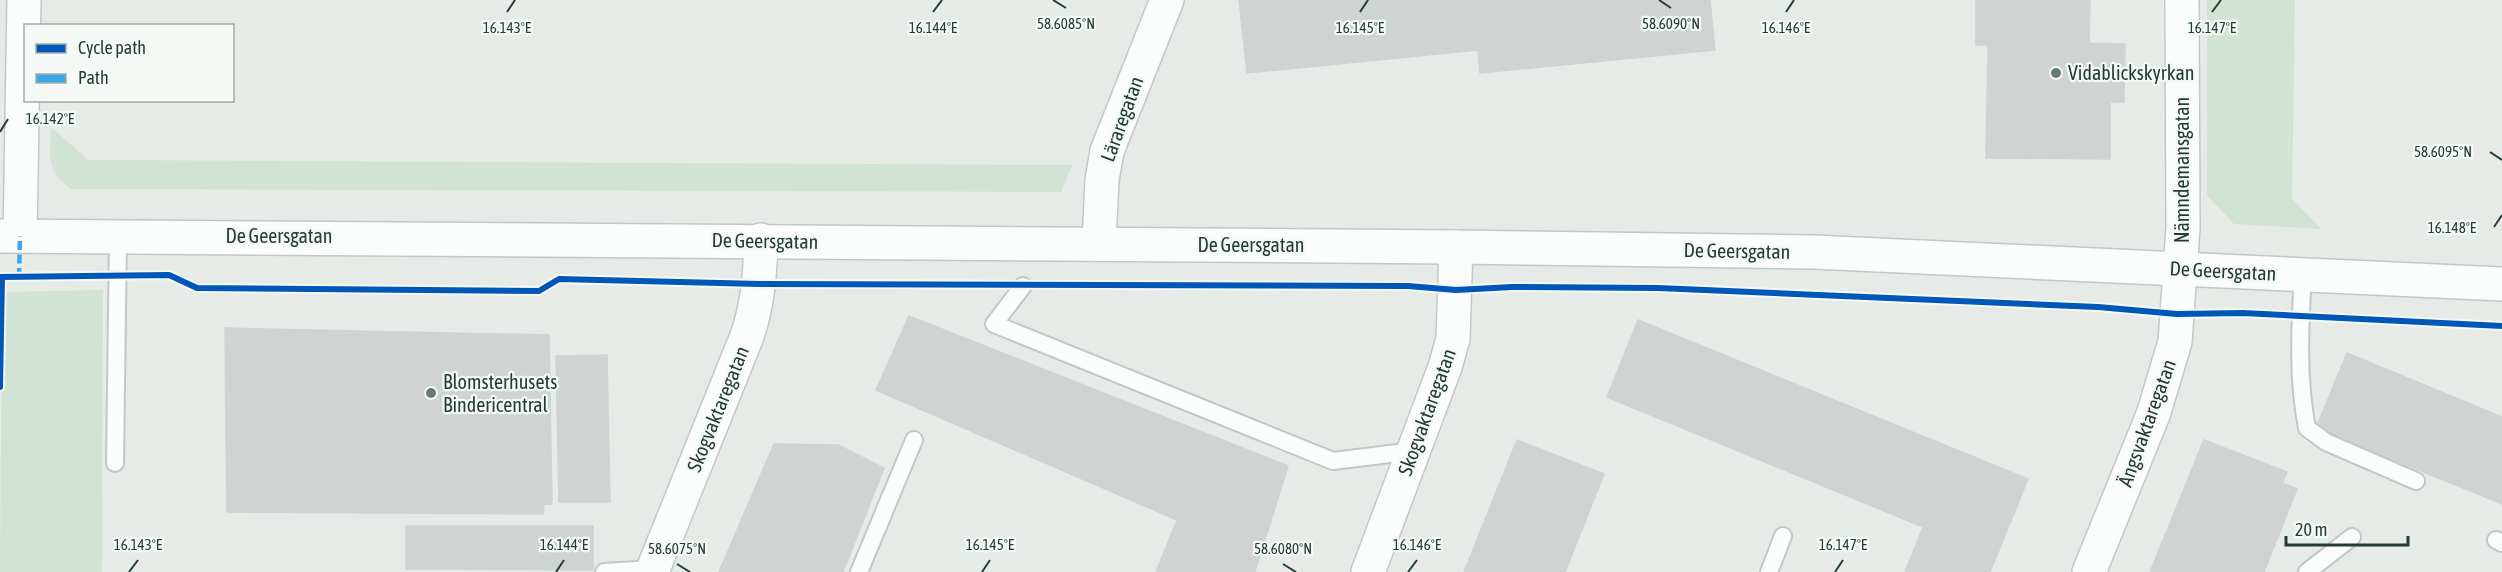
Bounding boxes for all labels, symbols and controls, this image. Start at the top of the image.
text: 58.6085°N [1037,15,1095,32]
text: 58.6090°N [1642,15,1700,32]
text: 16.143°E [483,19,532,36]
text: 16.144°E [909,19,958,36]
text: 16.145°E [1336,19,1385,36]
text: 16.146°E [1762,19,1811,36]
text: 16.147°E [2188,19,2237,36]
legend [24,24,234,102]
text: Cycle path [78,37,146,58]
place label: Vidablickskyrkan [2068,61,2195,84]
marker: Vidablickskyrkan [2049,66,2063,80]
text: Path [78,67,109,88]
street label: Läraregatan [1095,73,1148,165]
street label: Nämndemansgatan [2170,97,2193,243]
text: 16.142°E [26,110,75,127]
text: 58.6095°N [2414,143,2472,160]
text: 16.148°E [2428,219,2477,236]
street label: De Geersgatan [226,224,332,247]
street label: De Geersgatan [711,228,819,253]
street label: De Geersgatan [1198,233,1304,256]
street label: De Geersgatan [1683,238,1791,263]
street label: De Geersgatan [2169,256,2277,285]
street label: Skogvaktaregatan [682,343,753,475]
street label: Skogvaktaregatan [1393,345,1460,478]
street label: Ängsvaktaregatan [2113,356,2180,490]
place label: Blomsterhusets Bindericentral [443,370,557,416]
marker: Blomsterhusets Bindericentral [424,386,438,400]
scale bar [2286,509,2408,547]
text: 20 m [2295,519,2327,540]
text: 16.143°E [114,536,163,553]
text: 16.144°E [540,536,589,553]
text: 16.145°E [966,536,1015,553]
text: 16.146°E [1393,536,1442,553]
text: 16.147°E [1819,536,1868,553]
text: 58.6075°N [648,540,706,557]
text: 58.6080°N [1254,540,1312,557]

